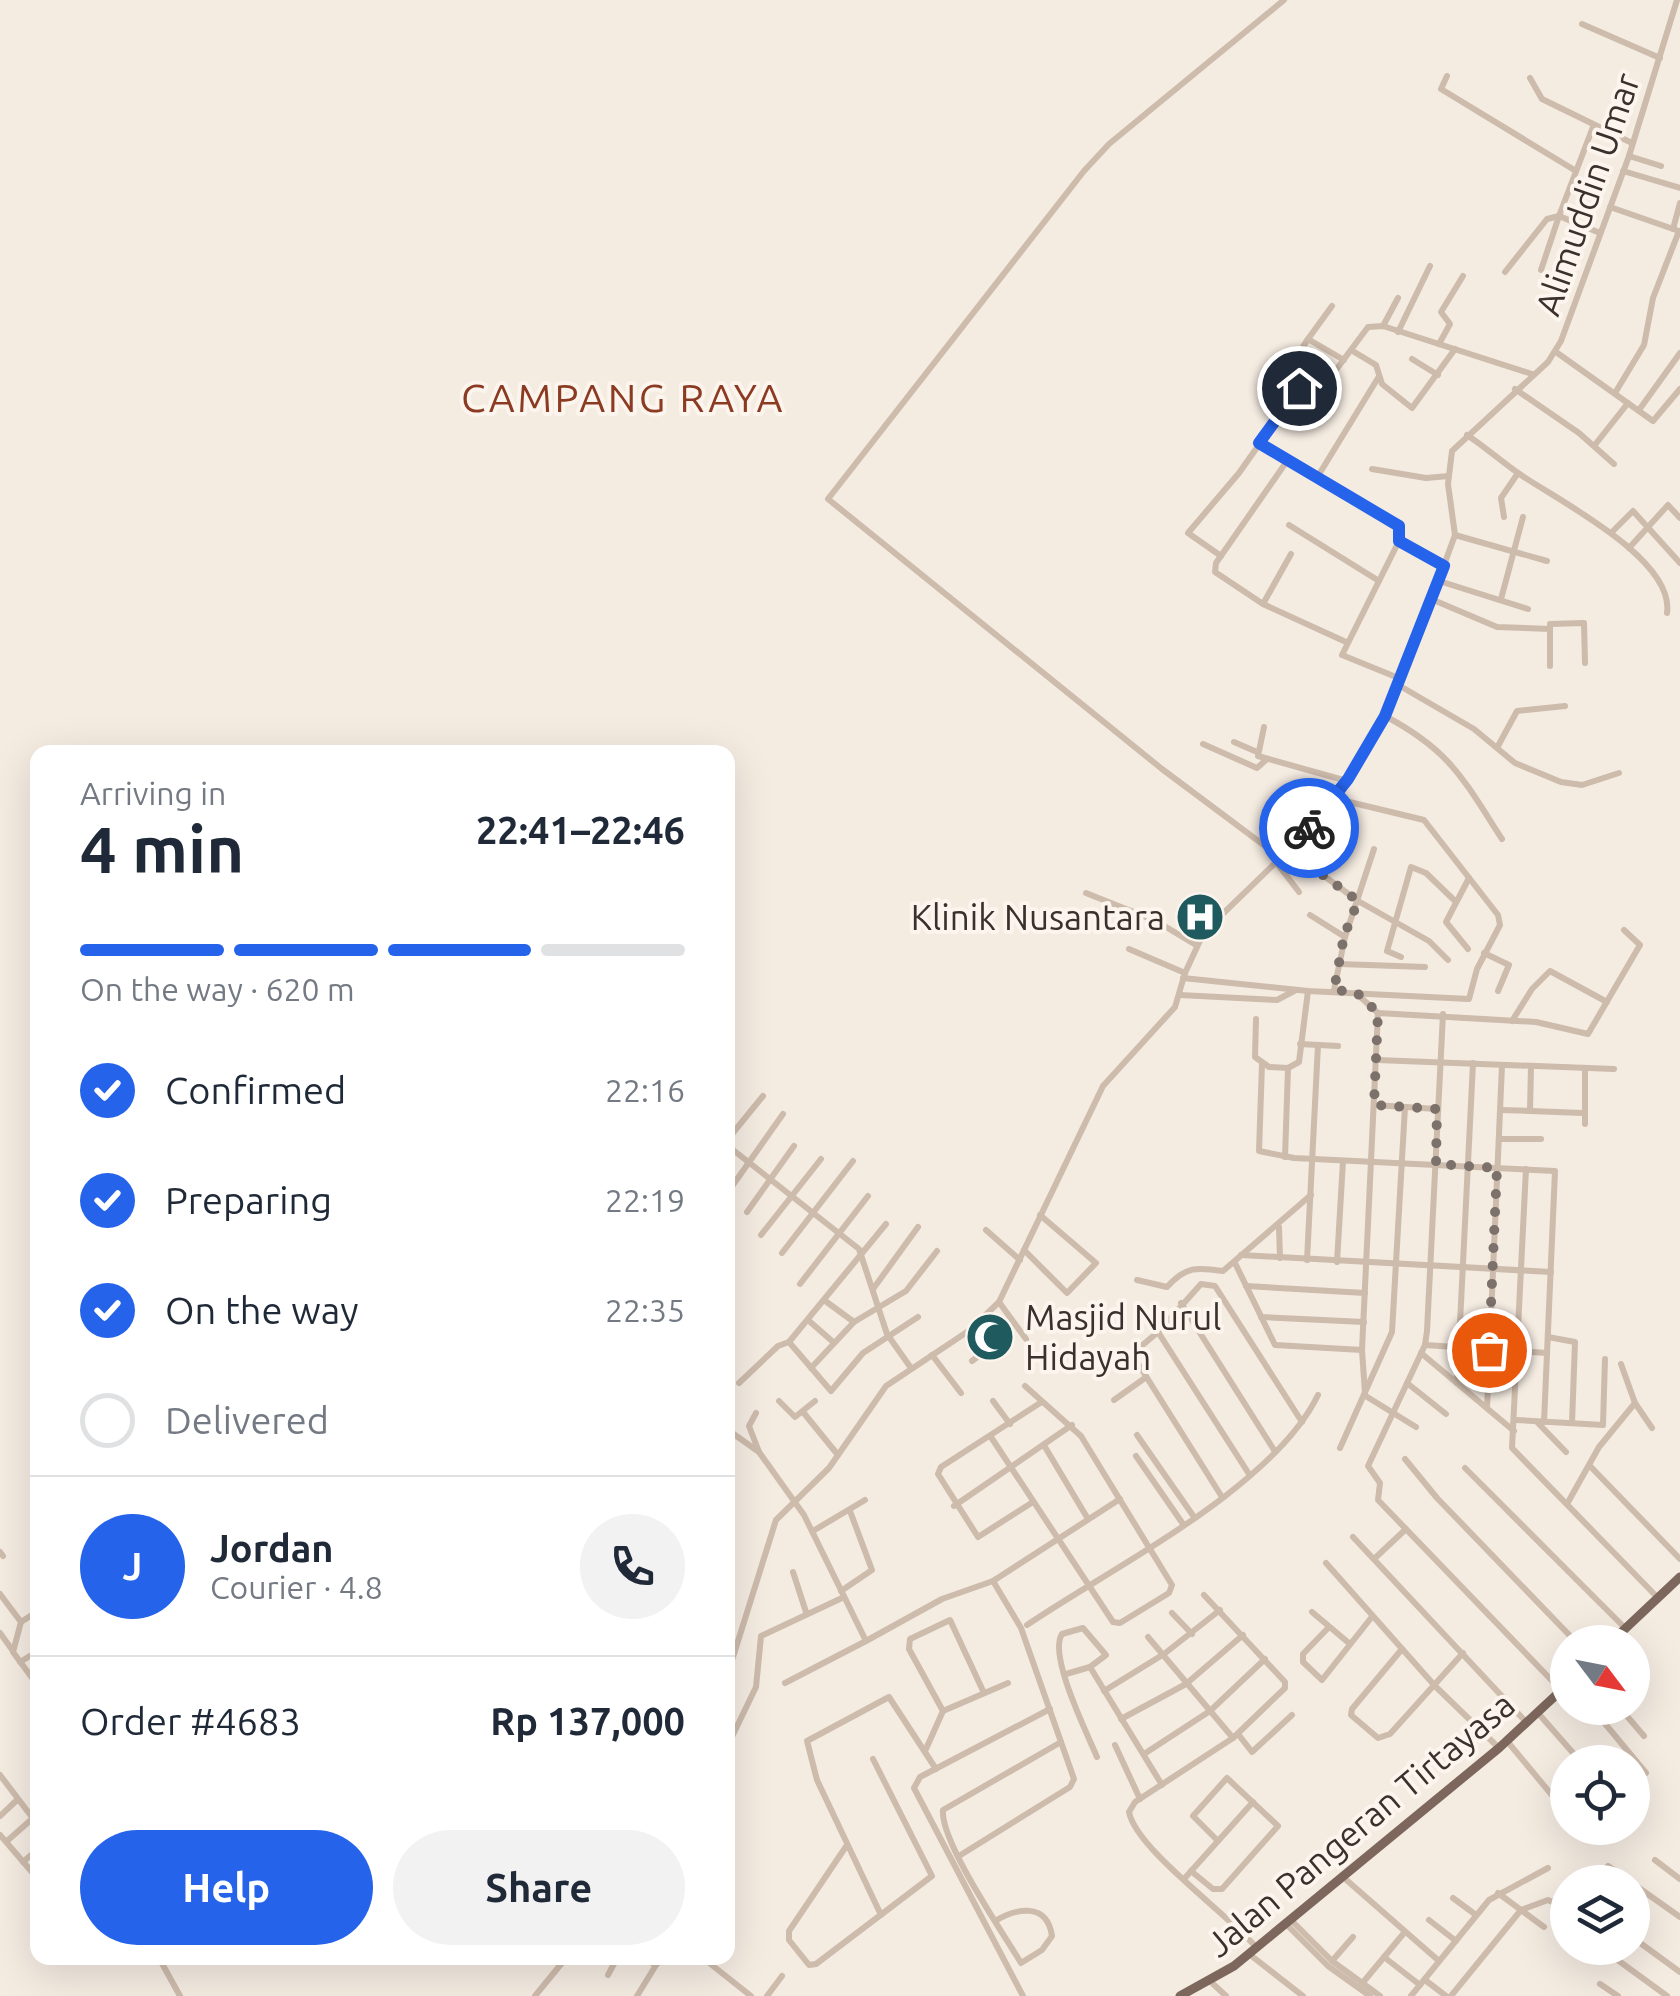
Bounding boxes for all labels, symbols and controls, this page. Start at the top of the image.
street label: Alimuddin Umar [1527,68,1647,320]
pin [1257,346,1342,431]
icon: home [1272,361,1327,416]
district label: CAMPANG RAYA [461,375,785,420]
text: Arriving in [80,775,226,811]
courier [1259,778,1359,878]
icon: bike [1282,801,1337,856]
text: 22:41–22:46 [476,809,685,851]
text: 4 min [80,812,244,885]
hospital icon: Klinik Nusantara [1174,891,1226,943]
place label: Klinik Nusantara [911,897,1165,937]
text: On the way · 620 m [80,971,355,1007]
icon: check [80,1063,135,1118]
text: Confirmed [165,1069,346,1111]
text: 22:16 [605,1072,685,1108]
icon: check [80,1173,135,1228]
text: Preparing [165,1179,332,1221]
text: 22:19 [605,1182,685,1218]
icon: check [80,1283,135,1338]
text: On the way [165,1289,358,1331]
text: 22:35 [605,1292,685,1328]
place label: Masjid Nurul Hidayah [1025,1297,1222,1377]
pin [1447,1308,1532,1393]
mosque icon: Masjid Nurul Hidayah [964,1311,1016,1363]
icon: bag [1462,1323,1517,1378]
text: Delivered [165,1399,329,1441]
button: phone [580,1514,685,1619]
text: Jordan [210,1527,334,1569]
text: J [123,1545,142,1587]
text: Courier · 4.8 [210,1569,383,1605]
north arrow [1550,1625,1650,1725]
map controls [1550,1625,1650,1965]
street label: Jalan Pangeran Tirtayasa [1198,1684,1522,1964]
text: Order #4683 [80,1700,301,1742]
text: Rp 137,000 [490,1700,685,1742]
button: locate [1550,1745,1650,1845]
button: Help [80,1830,373,1945]
button: Share [393,1830,685,1945]
button: layers [1550,1865,1650,1965]

